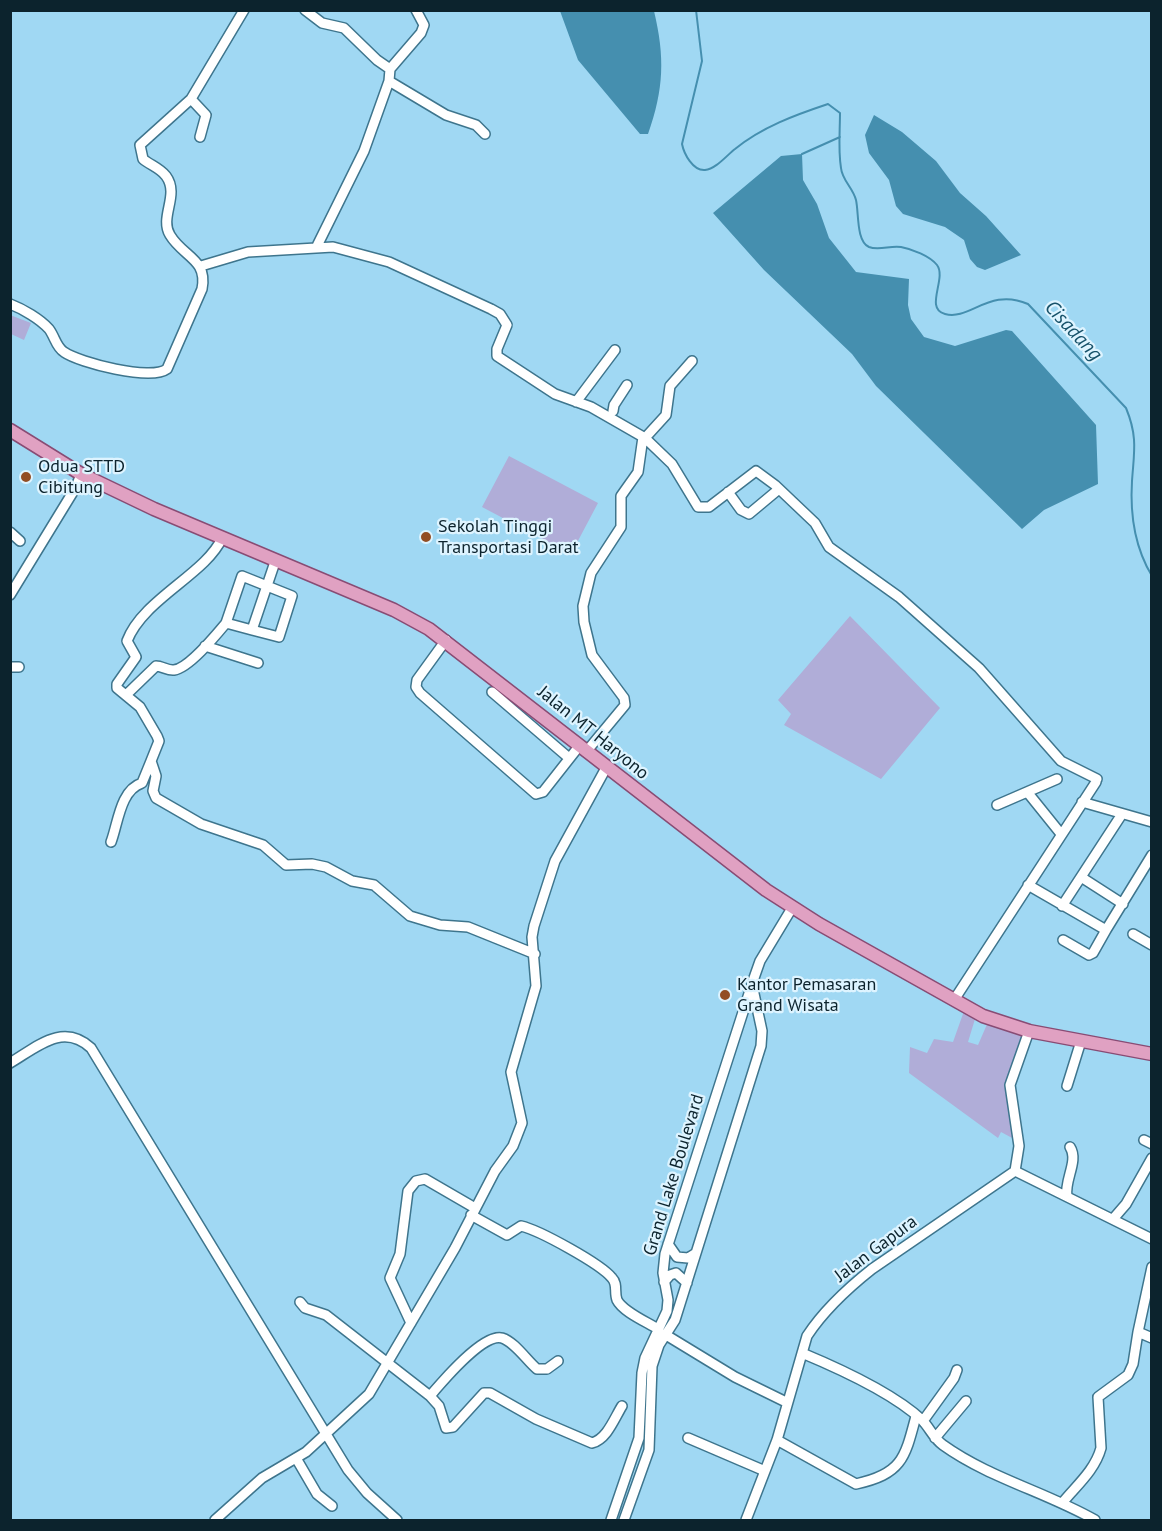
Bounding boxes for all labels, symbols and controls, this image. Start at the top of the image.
water label: Cisadang [1039,296,1107,366]
place label: Odua STTD Cibitung [38,456,125,498]
marker: Odua STTD Cibitung [19,470,33,484]
place label: Sekolah Tinggi Transportasi Darat [438,516,579,558]
marker: Sekolah Tinggi Transportasi Darat [419,530,433,544]
street label: Jalan MT Haryono [533,682,653,784]
place label: Kantor Pemasaran Grand Wisata [737,974,876,1016]
marker: Kantor Pemasaran Grand Wisata [718,988,732,1002]
street label: Grand Lake Boulevard [639,1092,709,1258]
street label: Jalan Gapura [831,1211,921,1287]

